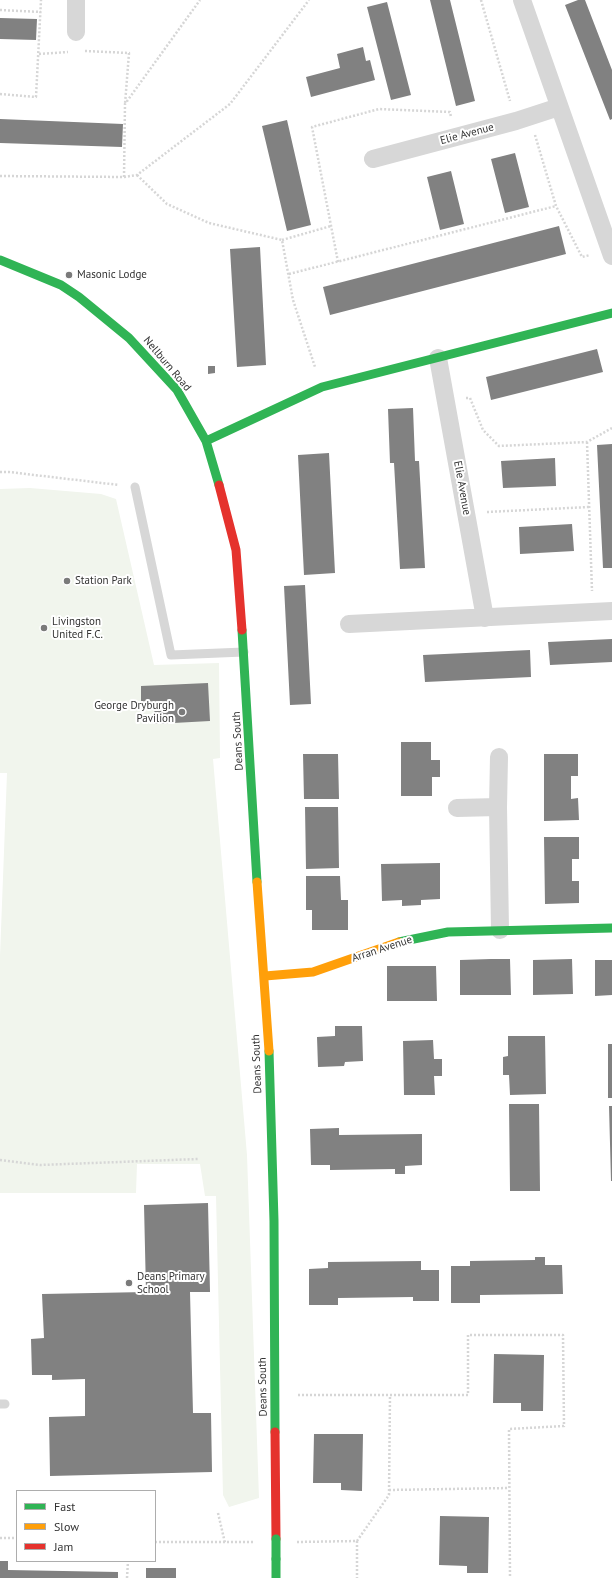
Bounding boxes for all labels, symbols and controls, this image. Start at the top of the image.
street label: Elie Avenue [439,121,495,147]
place label: Masonic Lodge [77,268,147,282]
marker: Masonic Lodge [64,270,74,280]
street label: Nellburn Road [140,334,194,394]
street label: Elie Avenue [451,460,473,516]
place label: Station Park [75,574,132,588]
marker: Station Park [62,576,72,586]
place label: Livingston United F.C. [52,615,103,641]
marker: Livingston United F.C. [39,623,49,633]
place label: George Dryburgh Pavilion [94,699,174,725]
marker: George Dryburgh Pavilion [177,707,187,717]
street label: Deans South [230,711,246,771]
street label: Arran Avenue [350,933,414,965]
street label: Deans South [249,1034,265,1094]
place label: Deans Primary School [137,1270,205,1296]
marker: Deans Primary School [124,1278,134,1288]
street label: Deans South [256,1357,270,1417]
legend [16,1490,156,1562]
text: Fast [54,1499,75,1514]
text: Slow [54,1519,79,1534]
text: Jam [54,1539,73,1554]

